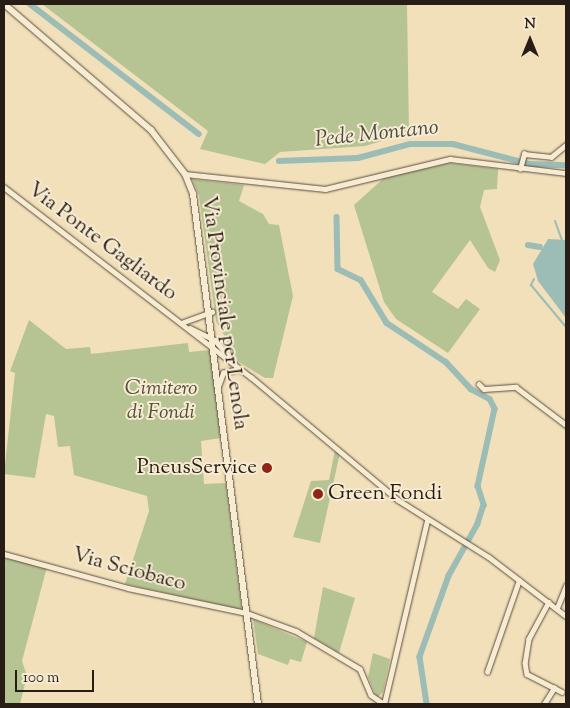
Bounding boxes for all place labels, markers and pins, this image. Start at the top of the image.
place label: PneusService [137,455,257,481]
marker: PneusService [261,462,273,474]
place label: Green Fondi [328,481,442,507]
marker: Green Fondi [312,488,324,500]

